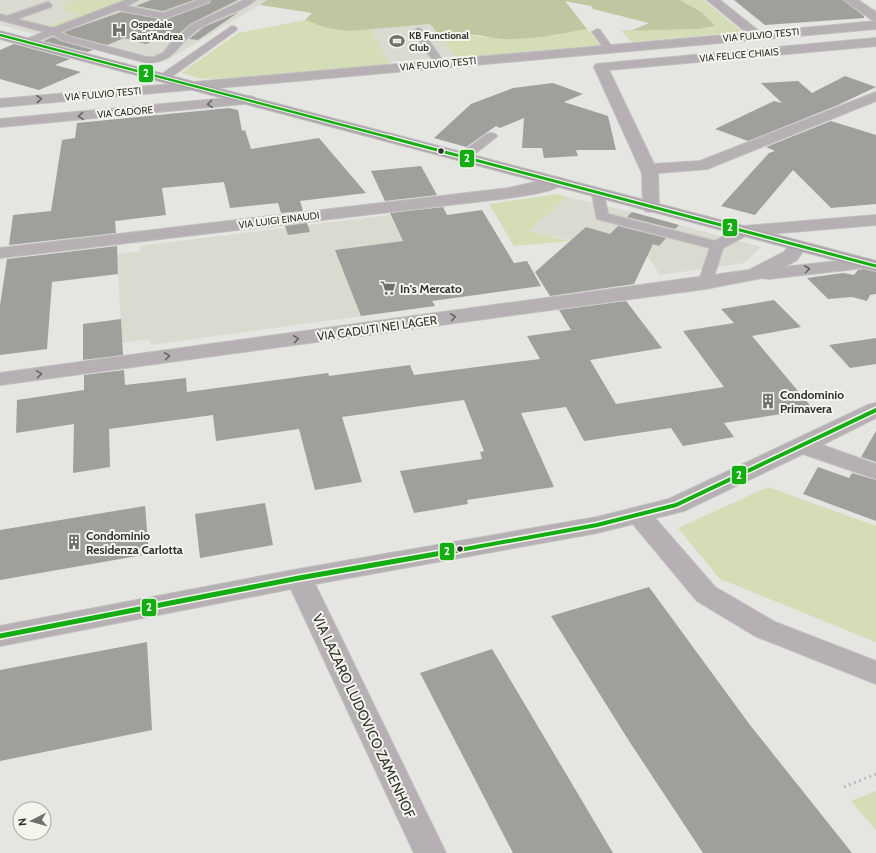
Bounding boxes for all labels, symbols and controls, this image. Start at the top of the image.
place label: Ospedale Sant'Andrea [131,18,183,43]
hospital icon: Ospedale Sant'Andrea [110,21,128,39]
street label: VIA FULVIO TESTI [722,25,800,45]
place label: KB Functional Club [409,29,469,54]
sports icon: KB Functional Club [388,32,406,50]
street label: VIA FELICE CHIAIS [699,45,779,65]
street label: VIA FULVIO TESTI [399,54,477,74]
line badge: 2 [138,64,154,83]
text: 2 [143,66,149,80]
street label: VIA FULVIO TESTI [64,84,142,104]
one-way arrow [36,95,42,104]
one-way arrow [207,99,213,108]
street label: VIA CADORE [97,103,154,121]
one-way arrow [78,111,84,120]
unlabelled marker [436,146,446,156]
line badge: 2 [459,149,475,168]
text: 2 [464,151,470,165]
street label: VIA LUIGI EINAUDI [238,209,320,231]
line badge: 2 [722,218,738,237]
text: 2 [727,220,733,234]
one-way arrow [804,265,810,274]
supermarket icon: In's Mercato [379,279,397,297]
place label: In's Mercato [400,281,462,296]
street label: VIA CADUTI NEI LAGER [316,312,439,344]
one-way arrow [450,313,456,322]
one-way arrow [293,335,299,344]
one-way arrow [164,352,171,361]
one-way arrow [36,370,42,379]
place label: Condominio Primavera [780,387,844,416]
building icon: Condominio Primavera [759,392,777,410]
line badge: 2 [731,465,747,485]
text: 2 [736,468,742,482]
place label: Condominio Residenza Carlotta [86,528,183,557]
building icon: Condominio Residenza Carlotta [65,533,83,551]
line badge: 2 [439,542,455,561]
text: 2 [444,544,450,558]
unlabelled marker [455,544,465,554]
line badge: 2 [141,598,157,617]
text: 2 [146,600,152,614]
street label: VIA LAZARO LUDOVICO ZAMENHOF [309,611,420,822]
north arrow [12,801,52,841]
text: N [15,817,29,827]

